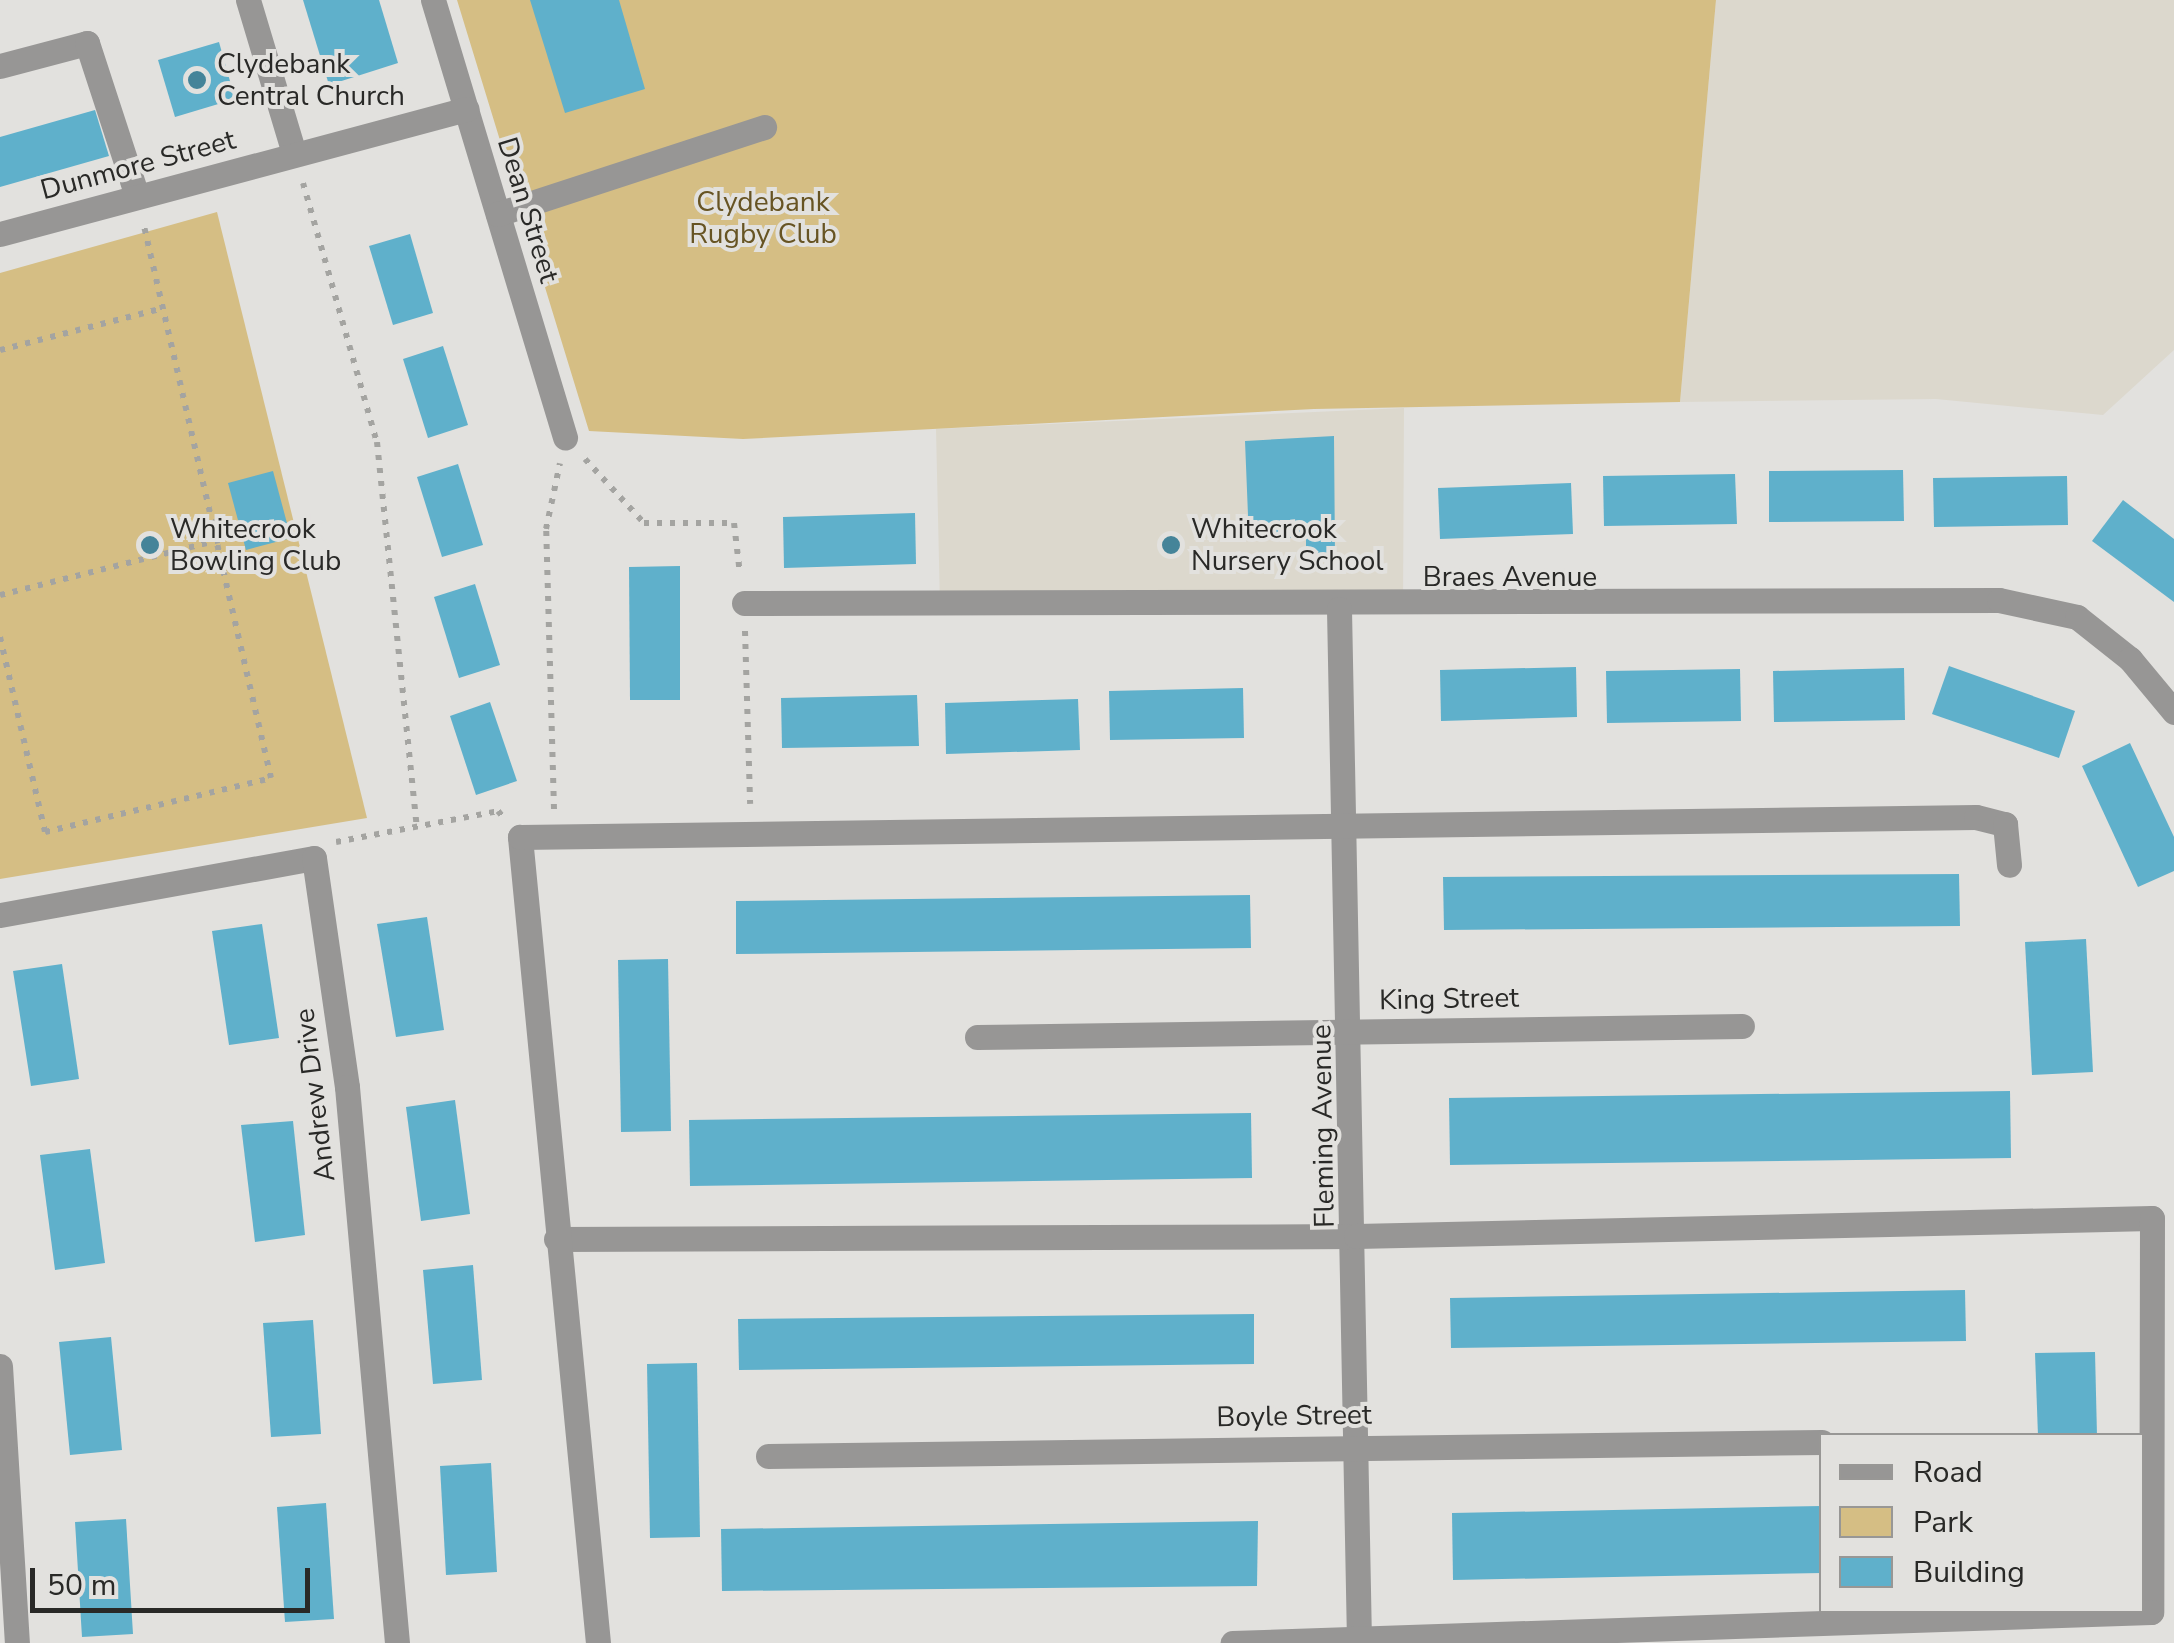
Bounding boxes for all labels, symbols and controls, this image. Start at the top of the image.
place label: Clydebank Central Church [217,47,405,113]
marker: Clydebank Central Church [186,69,208,91]
street label: Dunmore Street [37,123,239,207]
street label: Dean Street [490,133,566,287]
park label: Clydebank Rugby Club [689,185,837,251]
place label: Whitecrook Bowling Club [170,512,341,578]
place label: Whitecrook Nursery School [1191,512,1384,578]
marker: Whitecrook Bowling Club [139,534,161,556]
marker: Whitecrook Nursery School [1160,534,1182,556]
street label: Braes Avenue [1423,560,1597,594]
street label: King Street [1379,981,1519,1017]
street label: Andrew Drive [288,1006,342,1184]
street label: Fleming Avenue [1304,1024,1342,1228]
street label: Boyle Street [1216,1398,1372,1434]
legend [1819,1433,2144,1613]
text: Road [1913,1452,1983,1493]
text: Park [1913,1502,1973,1543]
scale bar [35,1548,315,1610]
text: Building [1913,1552,2025,1593]
text: 50 m [47,1565,116,1606]

